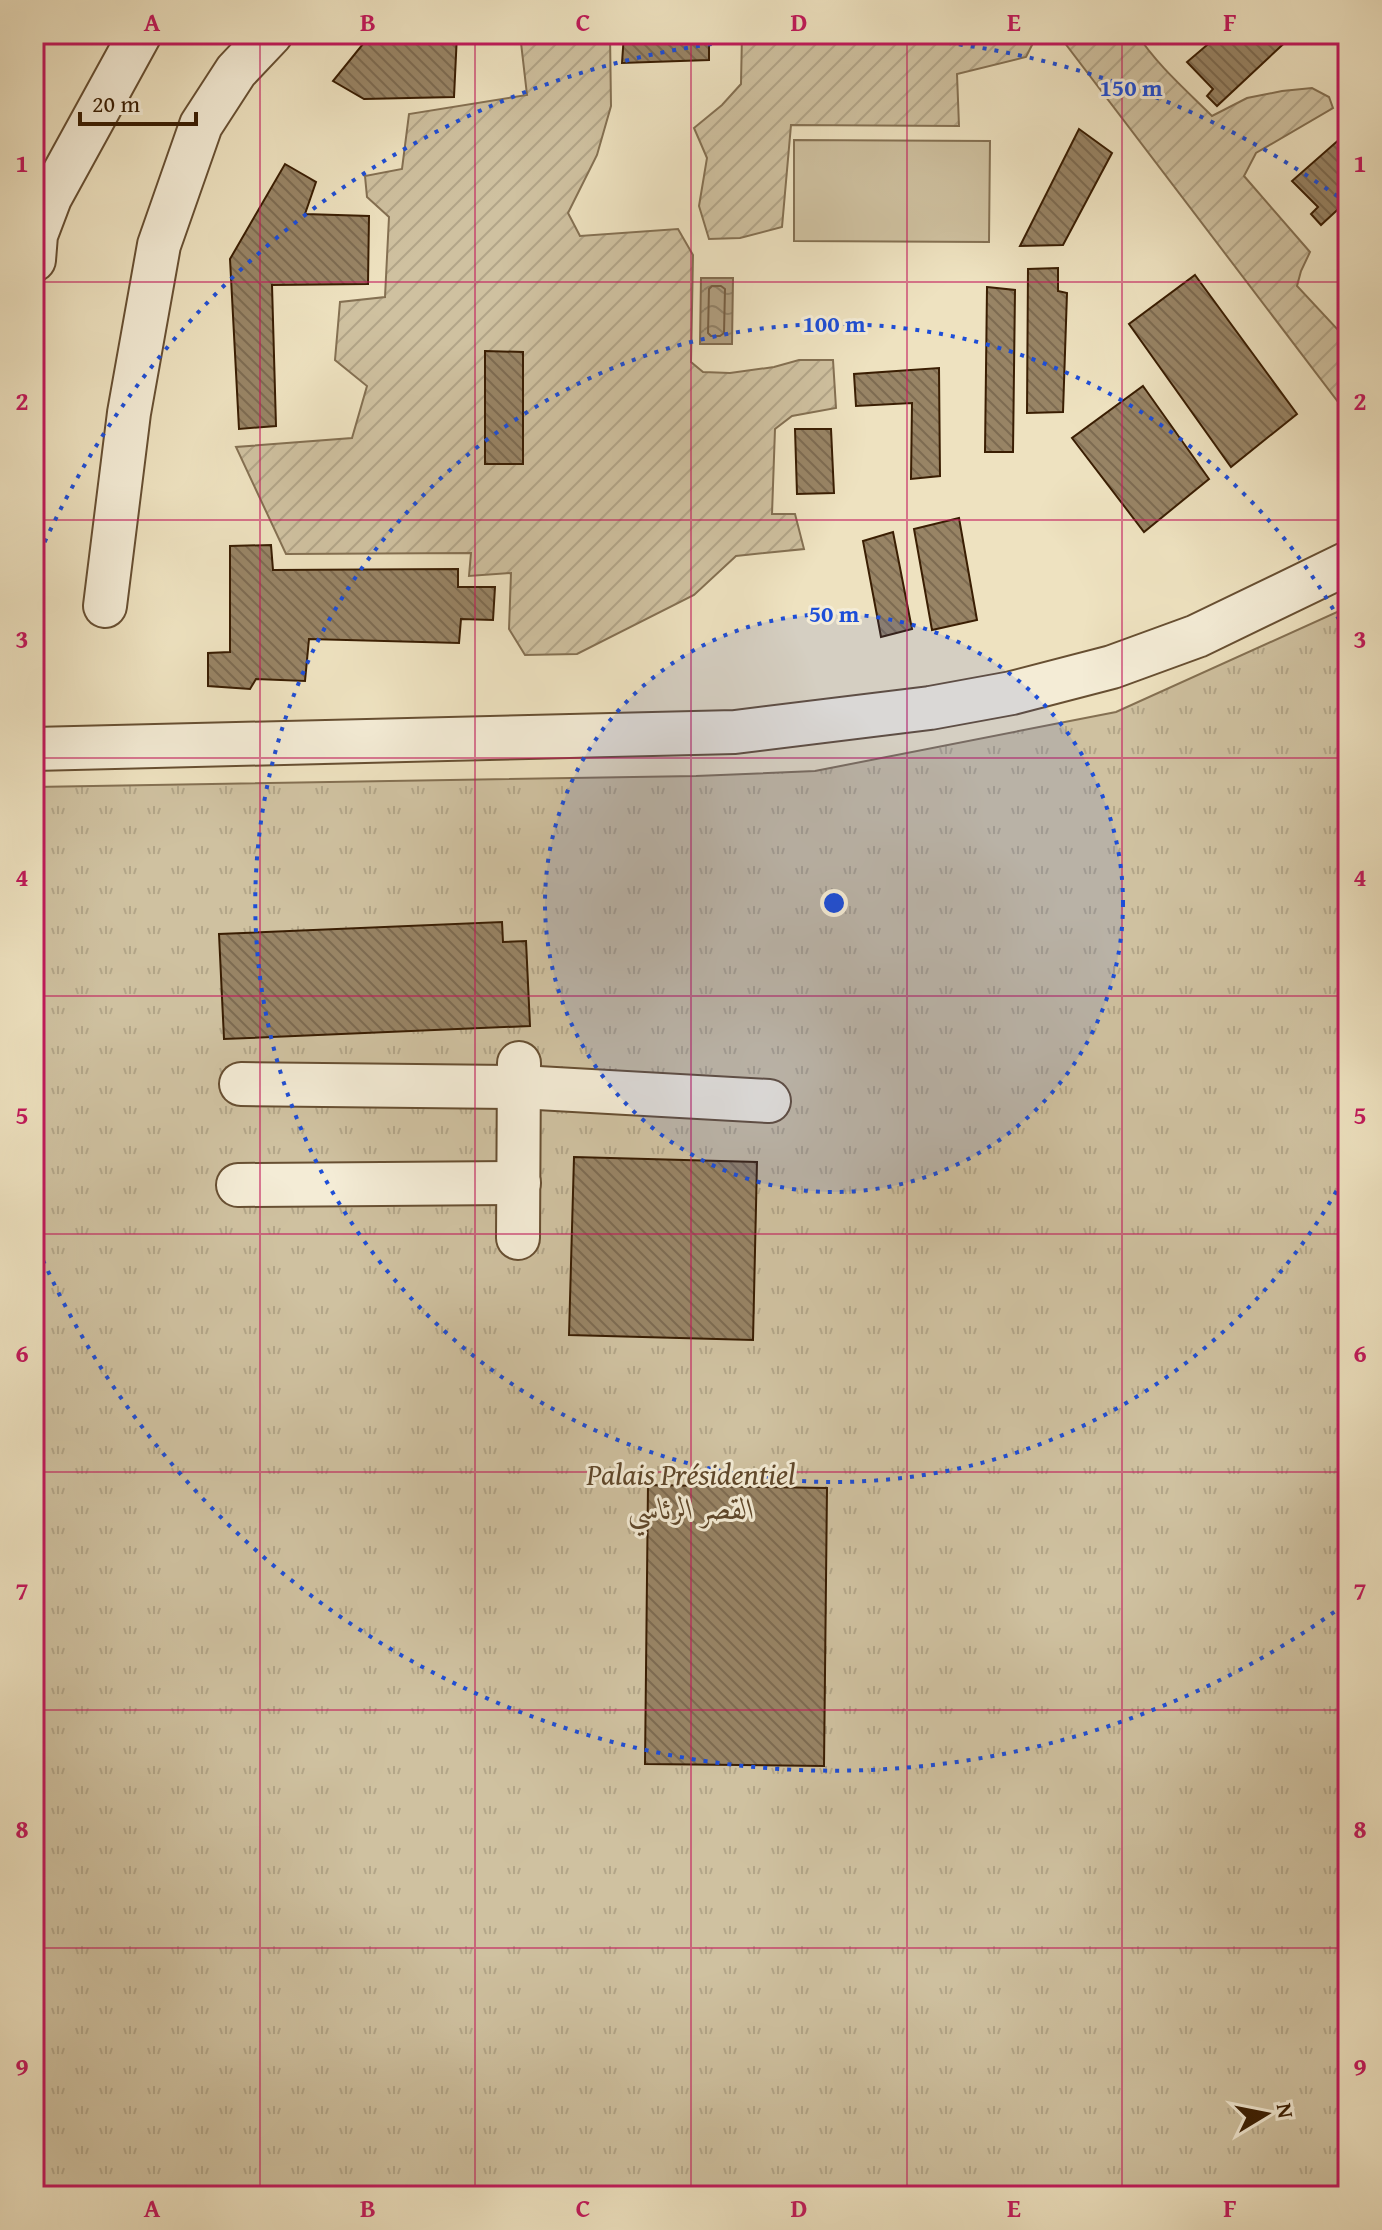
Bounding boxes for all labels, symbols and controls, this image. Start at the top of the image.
text: A [144,2,161,41]
text: B [360,2,376,41]
text: C [576,2,590,41]
text: D [791,2,807,41]
text: E [1007,2,1021,41]
text: F [1223,2,1237,41]
text: 150 m [1099,70,1163,105]
scale bar [80,76,196,126]
text: 20 m [92,86,140,121]
text: 1 [15,143,29,182]
text: 1 [1353,143,1367,182]
text: 100 m [802,306,866,341]
text: 2 [15,381,29,420]
text: 2 [1353,381,1367,420]
text: 50 m [809,596,860,631]
text: 3 [15,619,29,658]
text: 3 [1353,619,1367,658]
text: 4 [15,857,29,896]
text: 4 [1353,857,1367,896]
centre of rings [820,889,848,917]
text: 5 [15,1095,29,1134]
text: 5 [1353,1095,1367,1134]
text: 6 [15,1333,29,1372]
text: 6 [1353,1333,1367,1372]
park label: Palais Présidentiel القصر الرئاسي [586,1452,795,1537]
text: 7 [15,1571,29,1610]
text: 7 [1353,1571,1367,1610]
text: 8 [15,1809,29,1848]
text: 8 [1353,1809,1367,1848]
text: 9 [15,2047,29,2086]
text: 9 [1353,2047,1367,2086]
north arrow [1226,2074,1306,2154]
text: N [1269,2101,1303,2121]
text: A [144,2188,161,2227]
text: B [360,2188,376,2227]
text: C [576,2188,590,2227]
text: D [791,2188,807,2227]
text: E [1007,2188,1021,2227]
text: F [1223,2188,1237,2227]

